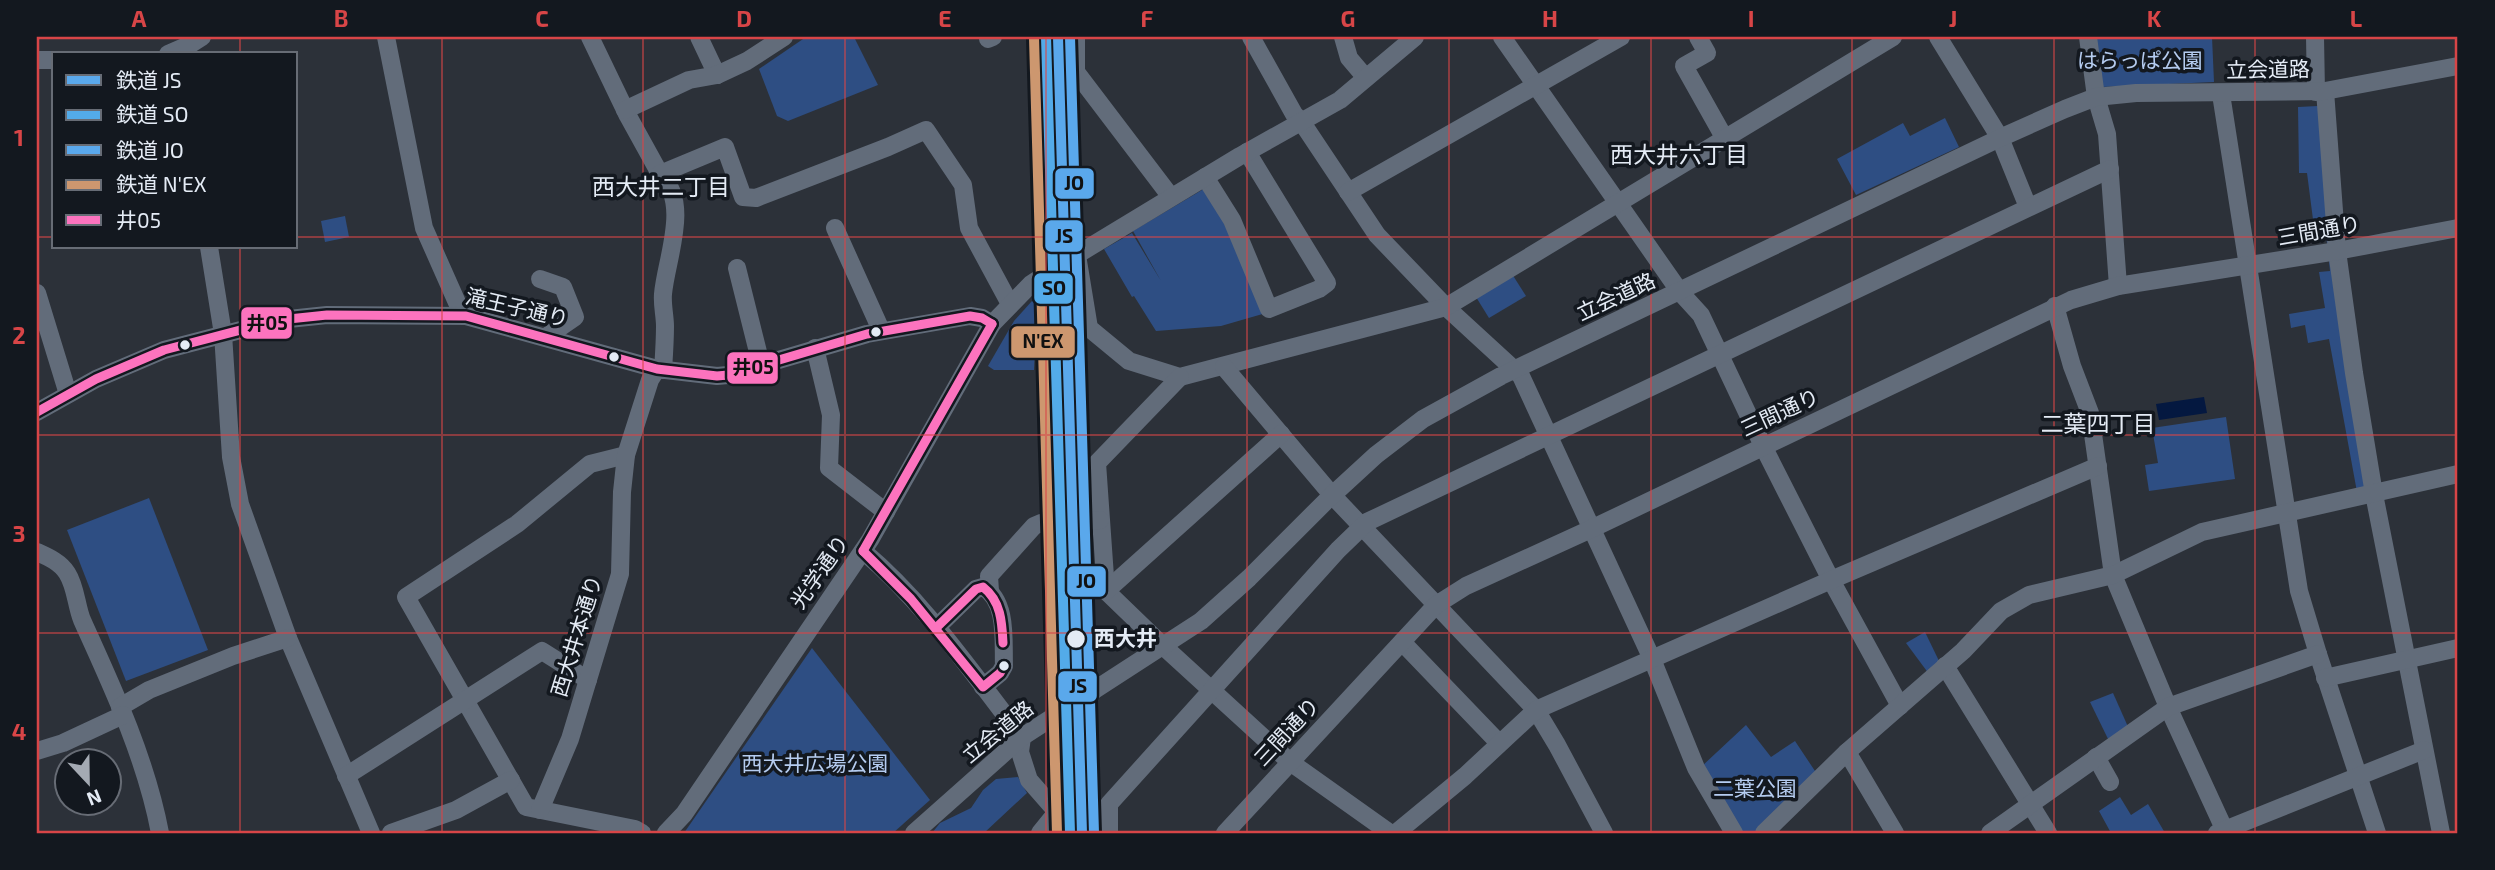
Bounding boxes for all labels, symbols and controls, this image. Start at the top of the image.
text: A [131,4,147,32]
text: B [334,4,348,32]
text: C [535,4,549,32]
text: D [736,4,752,32]
text: E [938,4,952,32]
text: F [1141,4,1154,32]
text: G [1341,4,1355,32]
text: H [1542,4,1558,32]
text: I [1748,4,1754,32]
text: J [1949,4,1957,32]
text: K [2147,4,2162,32]
text: L [2350,4,2362,32]
park label: はらっぱ公園 [2077,47,2203,72]
legend [52,52,298,248]
street label: 立会道路 [2226,55,2310,82]
text: 鉄道 JS [116,67,182,92]
text: 鉄道 SO [116,101,189,126]
text: 1 [14,123,24,151]
text: 鉄道 JO [116,137,184,162]
district label: 西大井六丁目 [1610,140,1748,168]
line badge: JO [1054,167,1095,200]
text: 鉄道 N'EX [116,171,207,196]
text: JO [1064,171,1084,194]
district label: 西大井二丁目 [592,172,730,200]
text: 井05 [116,207,161,232]
street label: 三間通り [2275,210,2362,249]
line badge: JS [1044,219,1084,253]
text: JS [1055,224,1073,247]
street label: 立会道路 [1572,267,1659,325]
line badge: SO [1033,272,1074,305]
text: SO [1042,276,1066,299]
street label: 滝王子通り [463,283,571,331]
line badge: 井05 [240,306,293,340]
text: 井05 [246,311,288,334]
text: 2 [12,321,26,349]
unlabelled marker [869,325,883,339]
line badge: N'EX [1010,325,1076,359]
text: N'EX [1023,329,1064,352]
unlabelled marker [178,338,192,352]
unlabelled marker [607,350,621,364]
line badge: 井05 [726,351,779,385]
text: 井05 [732,355,774,378]
street label: 三間通り [1736,383,1823,441]
district label: 二葉四丁目 [2041,409,2156,437]
text: 3 [12,519,26,547]
street label: 光学通り [784,530,853,613]
line badge: JO [1066,565,1107,598]
text: JO [1076,569,1096,592]
street label: 西大井本通り [545,572,606,699]
place label: 西大井 [1094,625,1157,650]
marker: 西大井 [1065,628,1087,650]
unlabelled marker [997,659,1011,673]
line badge: JS [1057,670,1098,703]
text: JS [1069,674,1087,697]
street label: 三間通り [1248,692,1324,770]
street label: 立会道路 [957,695,1038,767]
text: 4 [12,717,26,745]
north arrow [52,748,122,818]
park label: 西大井広場公園 [742,750,889,775]
park label: 二葉公園 [1713,775,1797,800]
text: N [84,785,105,811]

